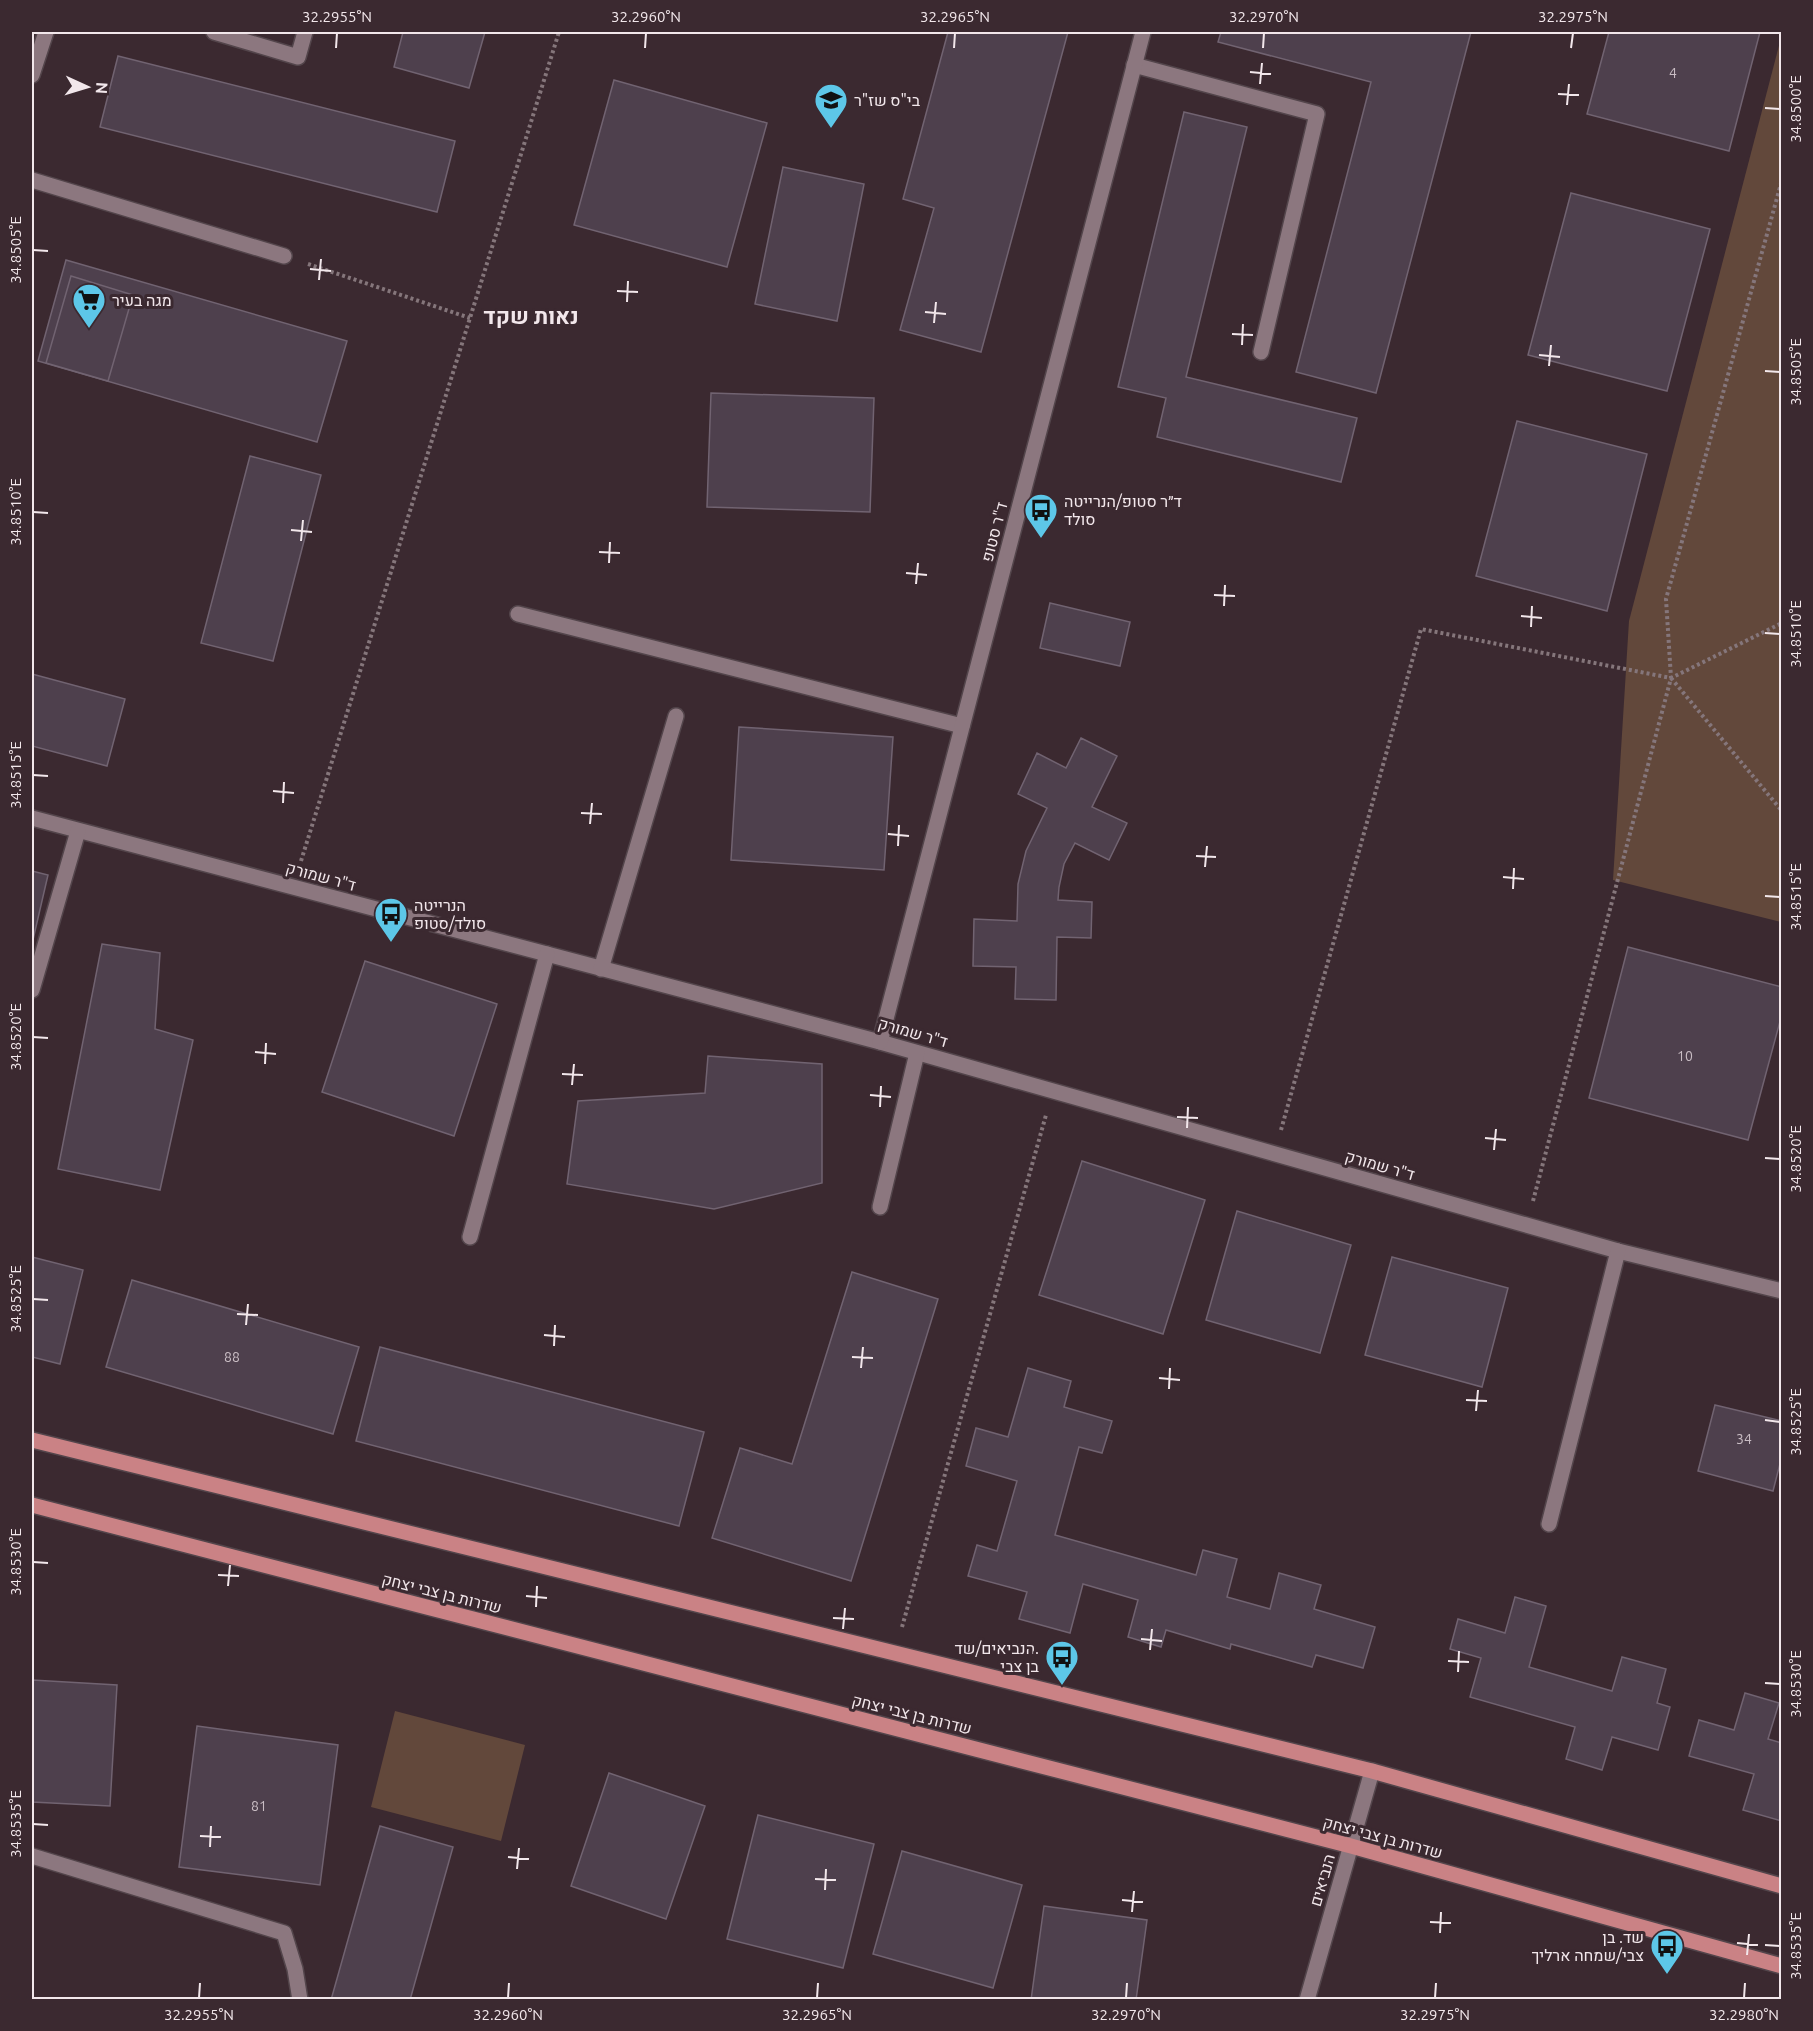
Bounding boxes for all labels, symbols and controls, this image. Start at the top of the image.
text: 32.2955°N [302,8,372,25]
text: 32.2960°N [611,8,681,25]
text: 32.2965°N [920,8,990,25]
text: 32.2970°N [1229,8,1299,25]
text: 32.2975°N [1538,8,1608,25]
north arrow [57,57,117,117]
house number: 4 [1669,65,1677,81]
text: 34.8500°E [1787,75,1804,143]
text: N [93,81,111,95]
school or university icon: בי"ס שז"ר [813,82,849,129]
place label: בי"ס שז"ר [854,91,921,109]
text: 34.8505°E [7,216,24,284]
supermarket icon: מגה בעיר [71,282,107,329]
place label: מגה בעיר [112,291,172,309]
district label: נאות שקד [483,303,579,328]
text: 34.8505°E [1787,338,1804,406]
text: 34.8510°E [7,478,24,546]
bus stop icon: ד״ר סטופ/הנרייטה סולד [1023,492,1059,539]
place label: ד״ר סטופ/הנרייטה סולד [1064,492,1182,528]
street label: ד"ר סטופ [977,500,1011,564]
text: 34.8510°E [1787,600,1804,668]
text: 34.8515°E [7,741,24,809]
street label: ד"ר שמורק [284,858,358,894]
text: 34.8515°E [1787,863,1804,931]
bus stop icon: הנרייטה סולד/סטופ [373,896,409,943]
place label: הנרייטה סולד/סטופ [414,896,486,932]
text: 34.8520°E [7,1003,24,1071]
street label: ד"ר שמורק [876,1013,950,1051]
house number: 10 [1677,1048,1693,1064]
text: 34.8520°E [1787,1125,1804,1193]
street label: ד"ר שמורק [1343,1146,1417,1184]
text: 34.8525°E [7,1265,24,1333]
house number: 88 [224,1349,240,1365]
text: 34.8525°E [1787,1388,1804,1456]
house number: 34 [1736,1431,1752,1447]
text: 34.8530°E [7,1528,24,1596]
street label: שדרות בן צבי יצחק [380,1569,504,1617]
place label: הנביאים/שד. בן צבי [954,1639,1040,1675]
bus stop icon: הנביאים/שד. בן צבי [1044,1639,1080,1686]
text: 34.8530°E [1787,1650,1804,1718]
street label: שדרות בן צבי יצחק [850,1690,974,1738]
text: 34.8535°E [7,1790,24,1858]
house number: 81 [251,1798,267,1814]
street label: שדרות בן צבי יצחק [1321,1812,1445,1862]
street label: הנביאים [1306,1852,1338,1908]
text: 34.8535°E [1787,1912,1804,1980]
place label: שד. בן צבי/שמחה ארליך [1531,1928,1644,1964]
bus stop icon: שד. בן צבי/שמחה ארליך [1649,1928,1685,1975]
text: 32.2955°N [164,2006,234,2023]
text: 32.2960°N [473,2006,543,2023]
text: 32.2965°N [782,2006,852,2023]
text: 32.2970°N [1091,2006,1161,2023]
text: 32.2975°N [1400,2006,1470,2023]
text: 32.2980°N [1709,2006,1779,2023]

